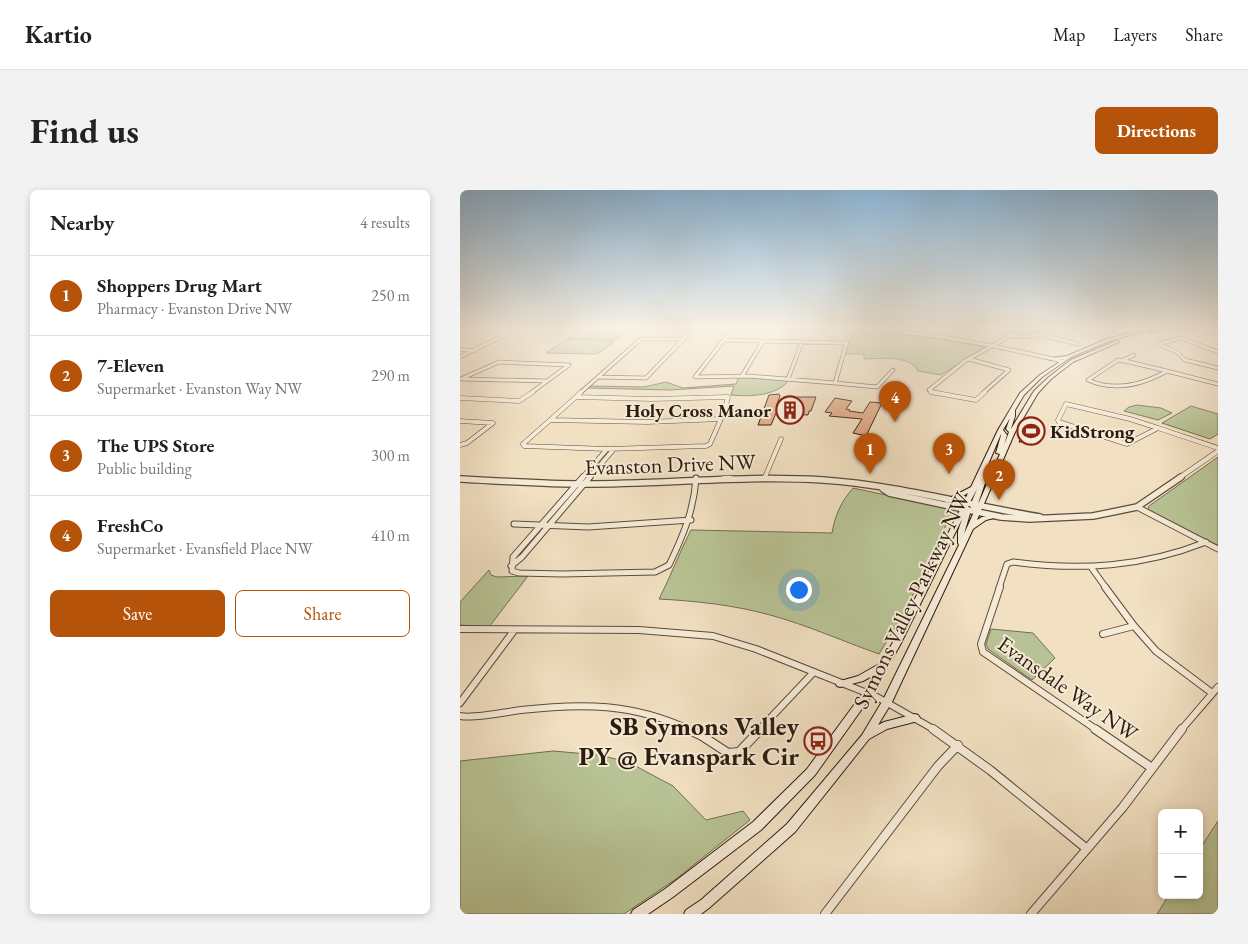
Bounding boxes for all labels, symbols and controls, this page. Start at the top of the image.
text: Kartio [25,19,92,50]
text: Map [1053,23,1085,46]
text: Layers [1113,23,1157,46]
text: Share [1185,23,1223,46]
button: Directions [1095,107,1218,154]
text: Find us [30,108,139,153]
text: Nearby [50,209,114,236]
text: 4 results [360,212,410,233]
text: Shoppers Drug Mart [97,273,262,298]
text: 1 [62,285,70,306]
text: 250 m [371,285,410,306]
text: Pharmacy · Evanston Drive NW [97,298,292,319]
text: 7-Eleven [97,353,164,378]
text: 2 [62,365,70,386]
text: 290 m [371,365,410,386]
text: Supermarket · Evanston Way NW [97,378,302,399]
pin: 4 [879,381,911,422]
building icon: Holy Cross Manor [775,395,805,425]
place label: Holy Cross Manor [625,398,771,423]
sports icon: KidStrong [1016,416,1046,446]
place label: KidStrong [1050,419,1135,444]
text: The UPS Store [97,433,214,458]
pin: 1 [854,433,886,474]
pin: 3 [933,433,965,474]
text: 3 [62,445,70,466]
text: 300 m [371,445,410,466]
street label: Evanston Drive NW [584,447,757,482]
text: Public building [97,458,192,479]
pin: 2 [983,459,1015,500]
street label: Symons Valley Parkway NW [846,486,977,714]
text: FreshCo [97,513,163,538]
text: 4 [62,525,70,546]
text: 410 m [371,525,410,546]
text: Supermarket · Evansfield Place NW [97,538,312,559]
your location [786,577,812,603]
button: Save [50,590,225,637]
button: Share [235,590,410,637]
street label: Evansdale Way NW [992,629,1144,748]
place label: SB Symons Valley PY @ Evanspark Cir [578,709,799,773]
bus stop icon: SB Symons Valley PY @ Evanspark Cir [803,726,833,756]
map controls [1158,809,1203,899]
button: + [1158,809,1203,854]
button: − [1158,854,1203,899]

